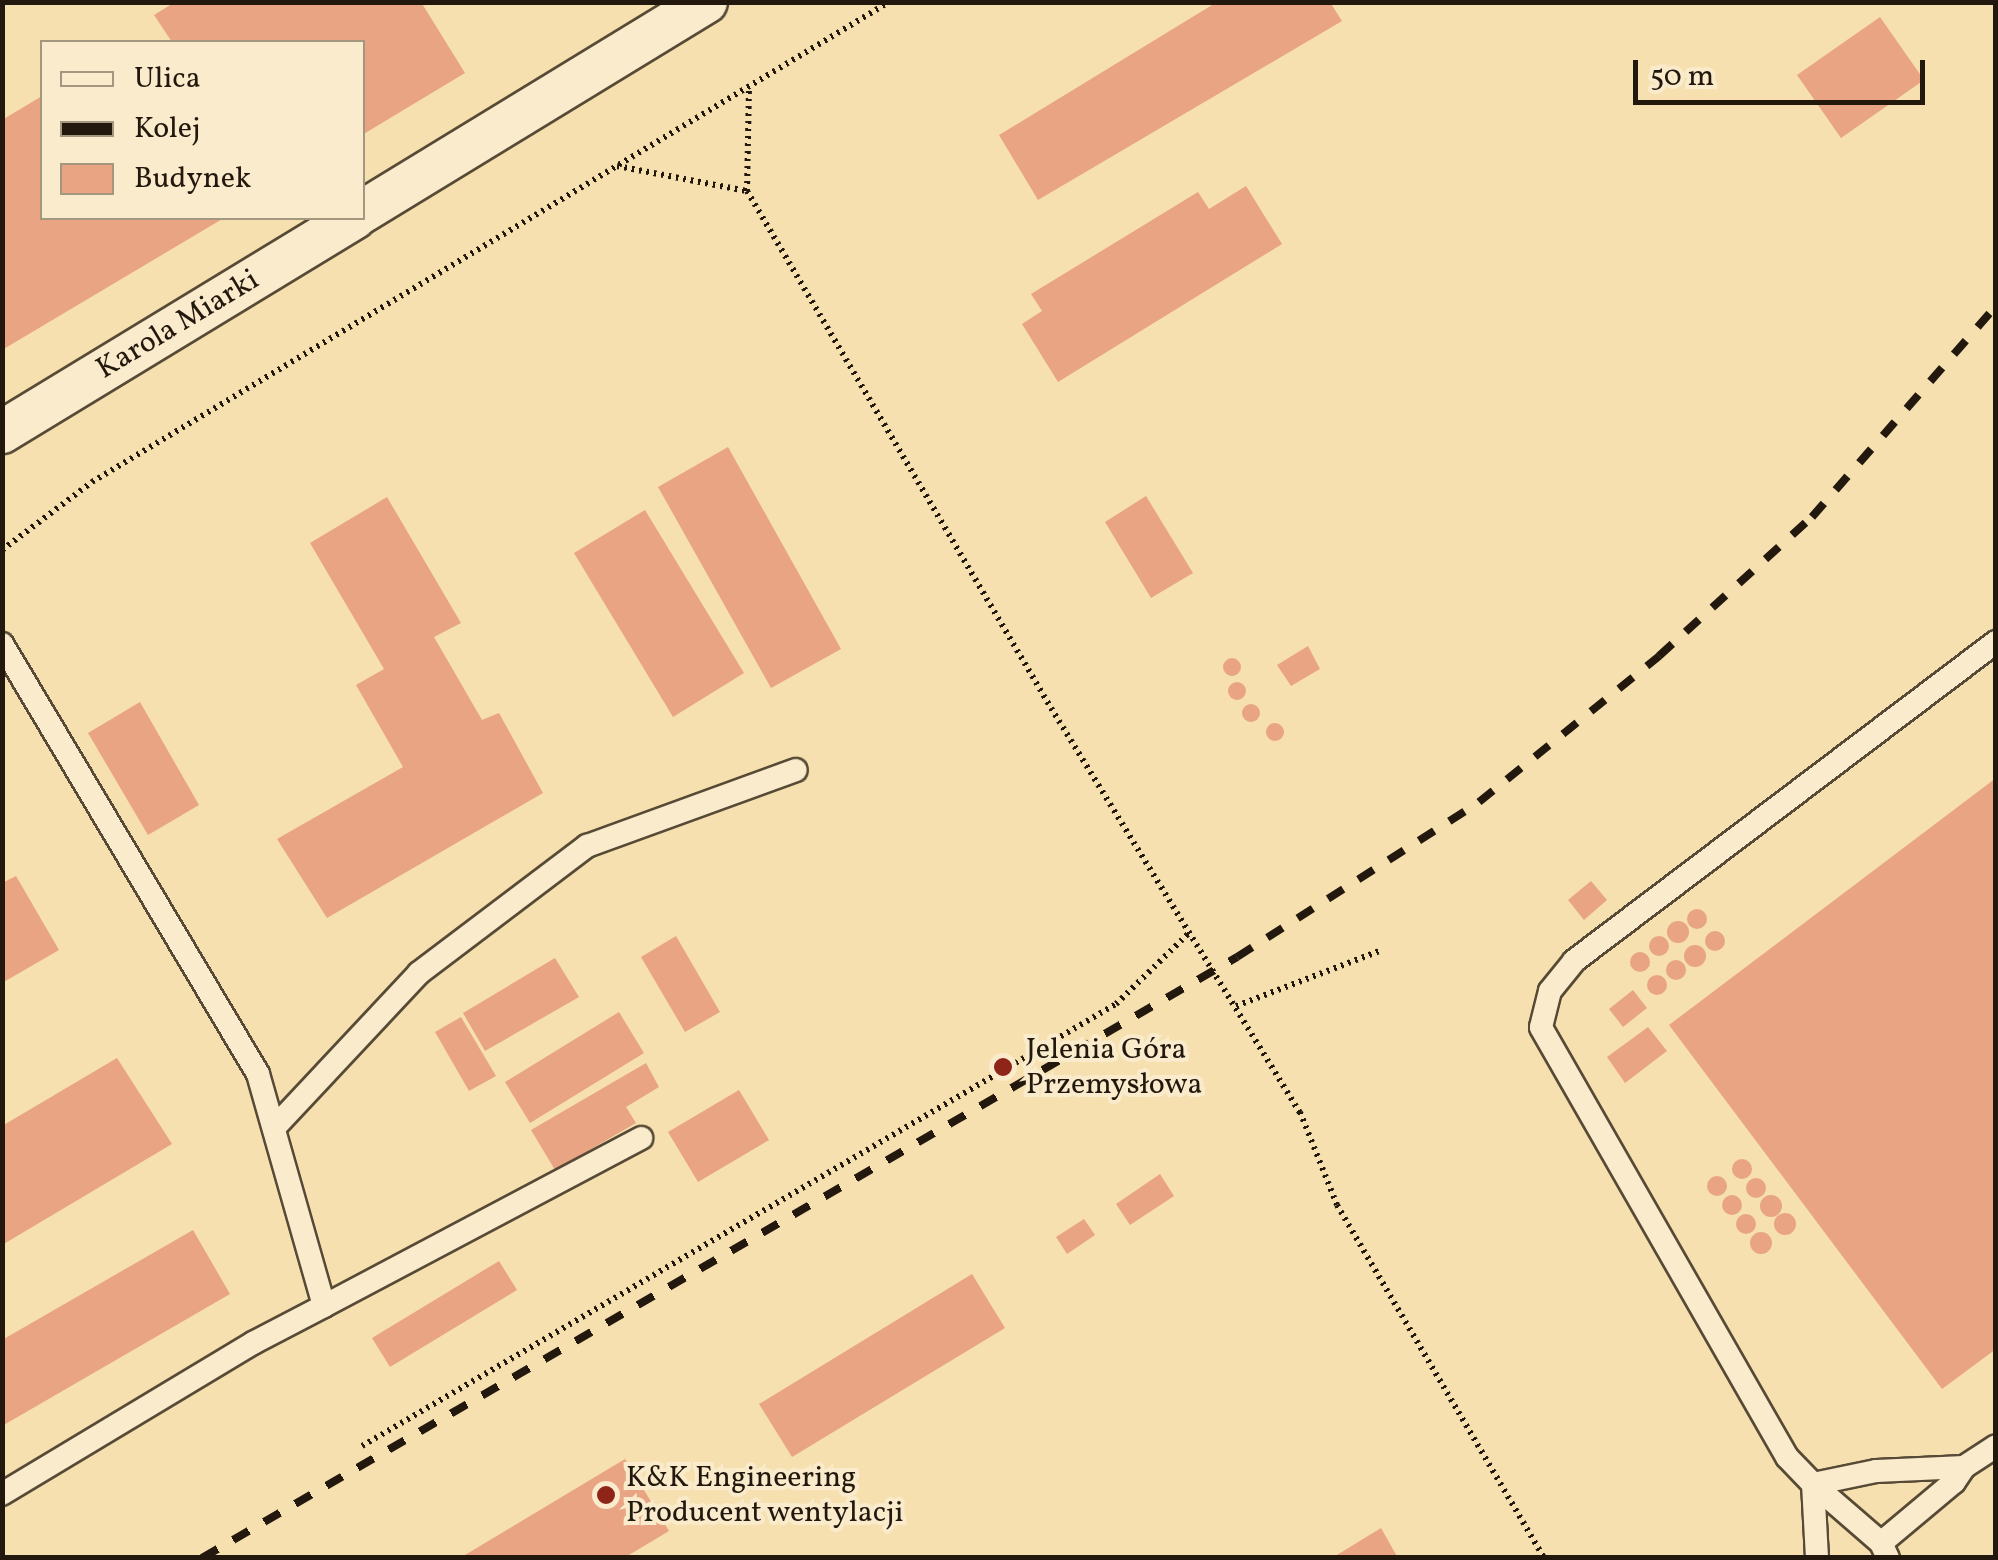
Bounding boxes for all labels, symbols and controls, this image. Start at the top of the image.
legend [40,40,365,220]
scale bar [1638,40,1930,102]
text: 50 m [1650,56,1714,98]
text: Ulica [134,58,201,100]
text: Kolej [134,108,200,150]
text: Budynek [134,158,251,200]
street label: Karola Miarki [90,262,266,388]
place label: Jelenia Góra Przemysłowa [1026,1032,1202,1102]
marker: Jelenia Góra Przemysłowa [990,1054,1016,1080]
place label: K&K Engineering Producent wentylacji [626,1460,905,1530]
marker: K&K Engineering Producent wentylacji [595,1484,617,1506]

